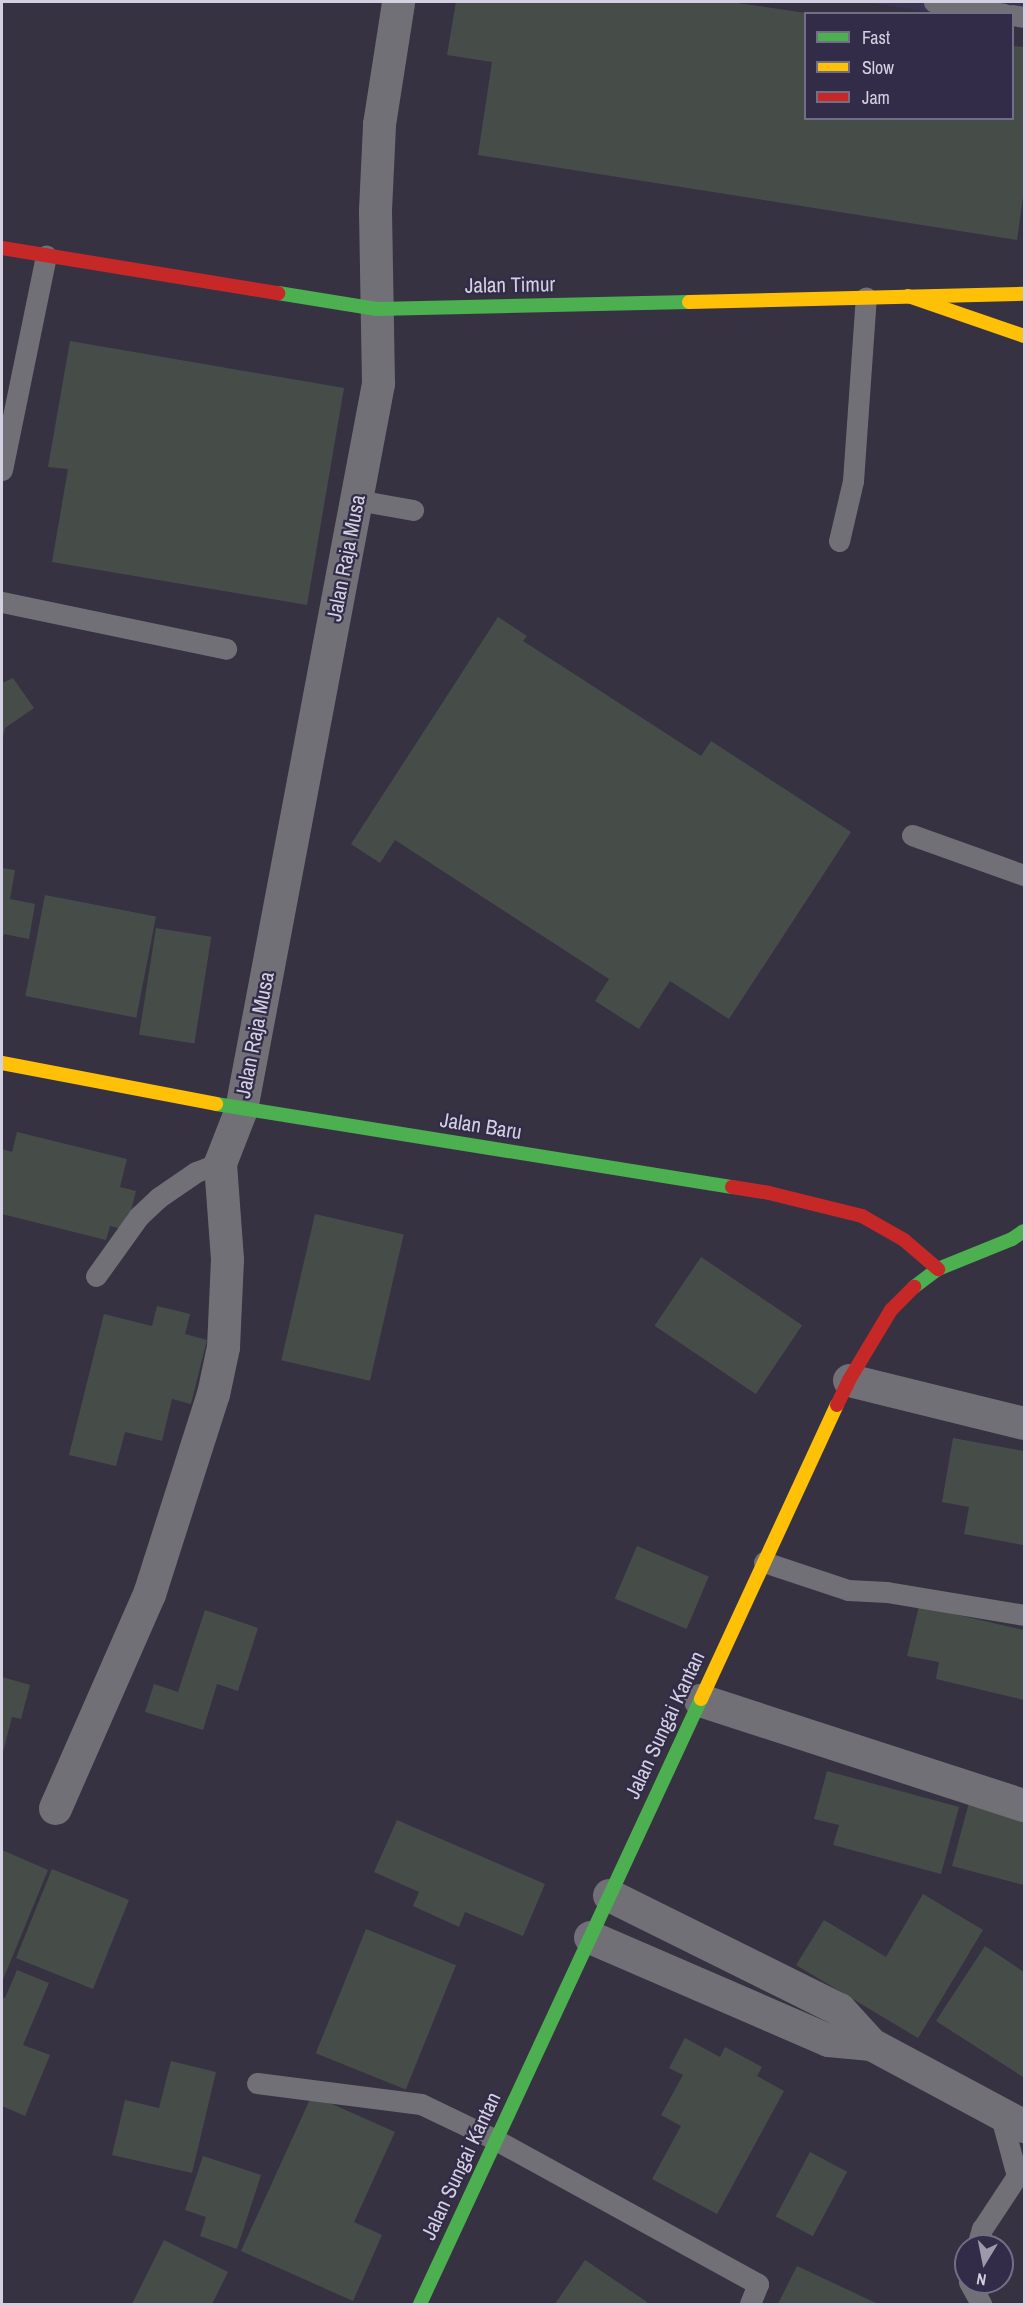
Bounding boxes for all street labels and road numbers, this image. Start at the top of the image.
street label: Jalan Timur [465,272,555,298]
street label: Jalan Raja Musa [321,493,371,623]
street label: Jalan Raja Musa [230,970,280,1100]
street label: Jalan Baru [438,1107,524,1145]
street label: Jalan Sungai Kantan [620,1647,710,1803]
street label: Jalan Sungai Kantan [416,2088,506,2244]

